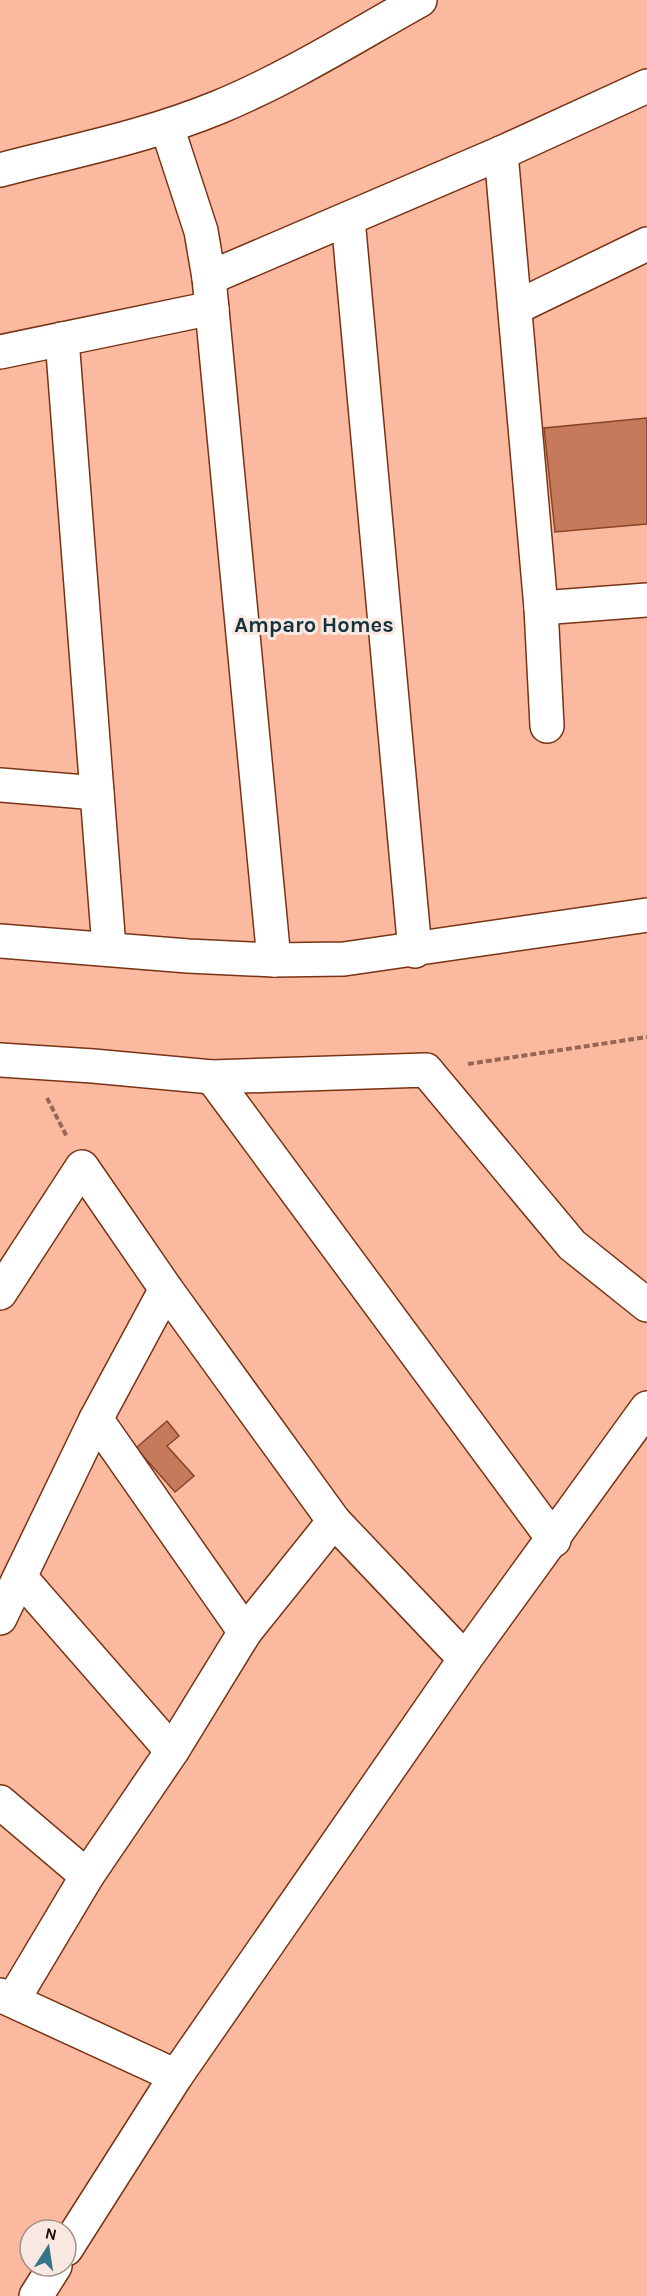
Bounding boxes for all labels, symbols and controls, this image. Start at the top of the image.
district label: Amparo Homes [234,612,394,638]
north arrow [18,2218,78,2278]
text: N [43,2223,59,2244]

